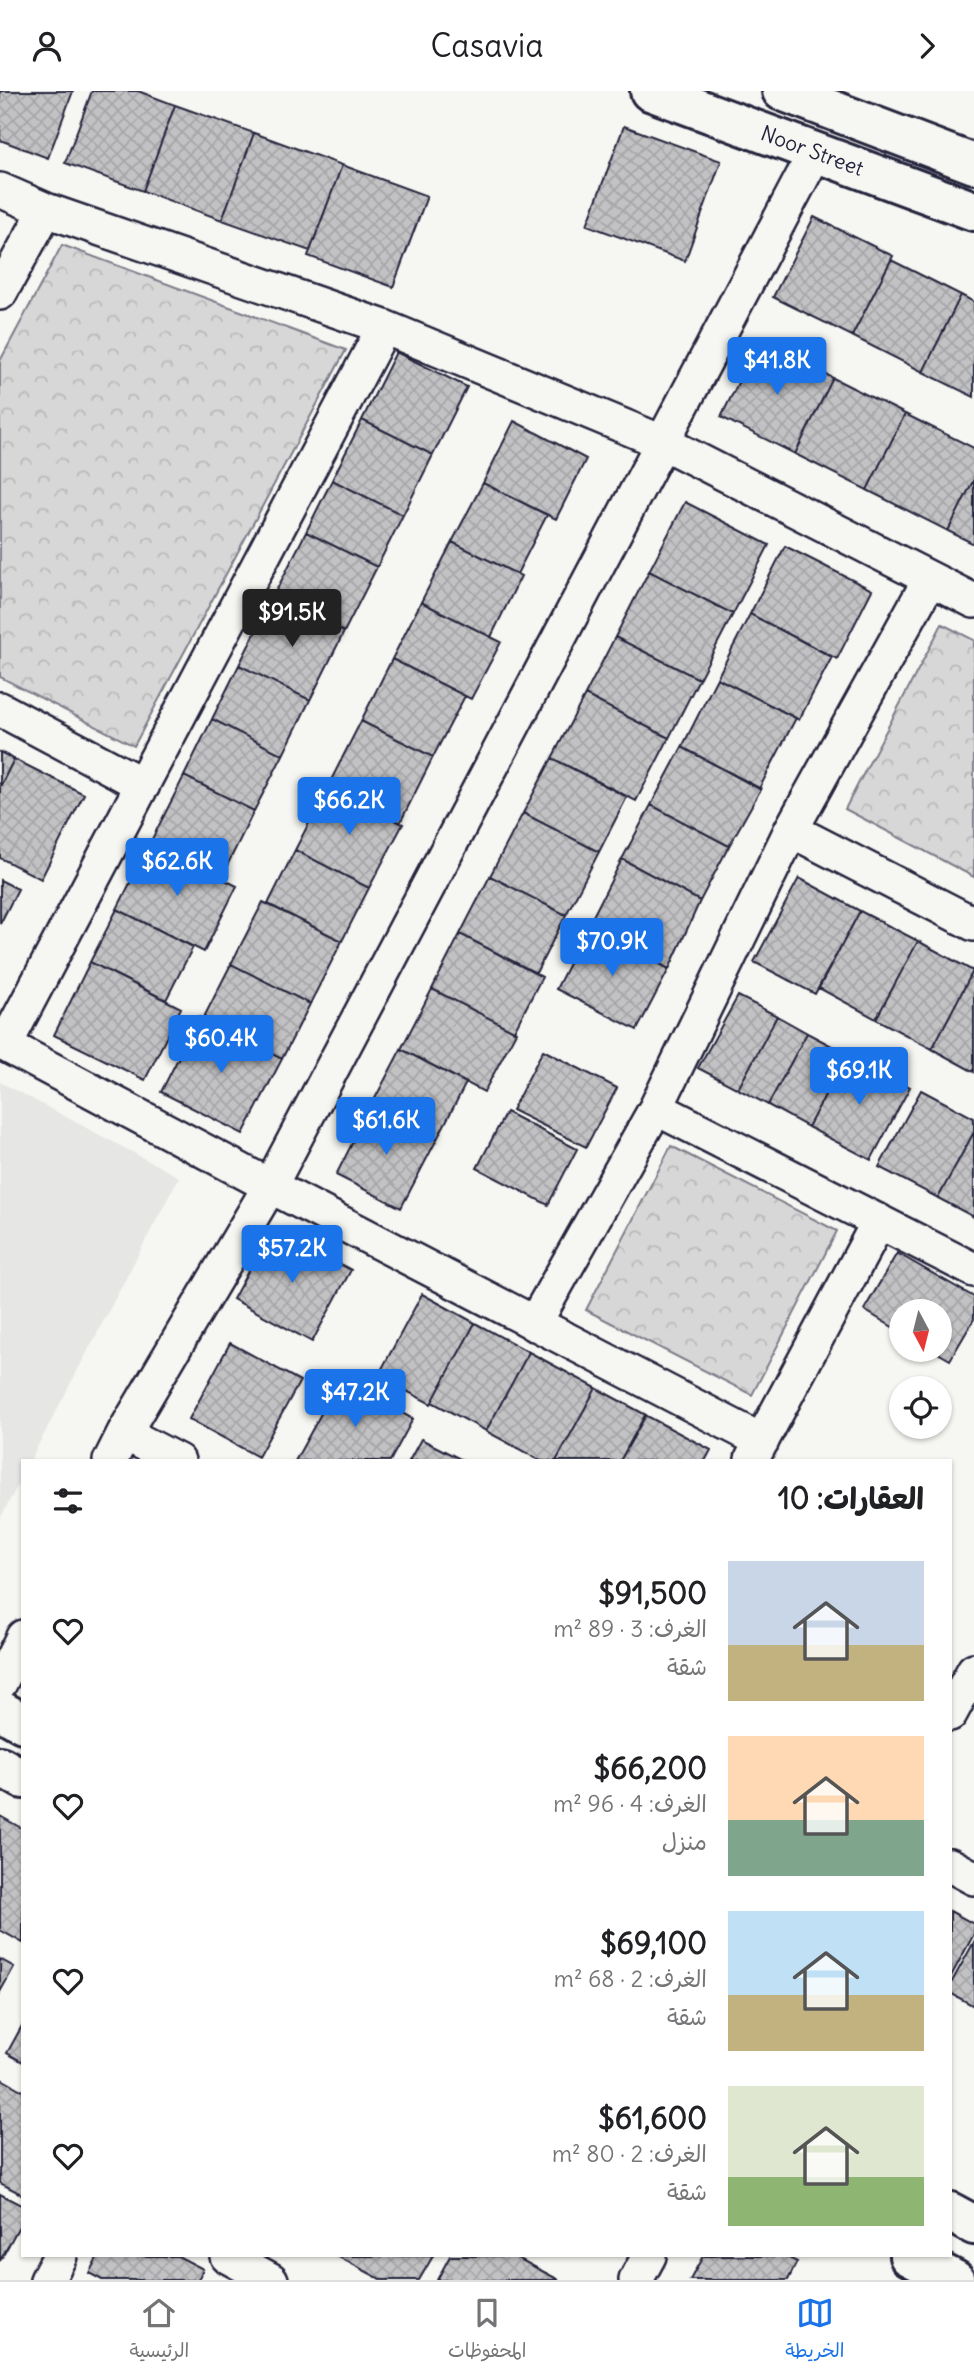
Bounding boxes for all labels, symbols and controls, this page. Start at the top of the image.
text: Casavia [431,25,543,66]
icon: person [28,27,66,65]
icon: forward [908,27,946,65]
street label: Noor Street [757,119,868,182]
pin: $41.8K [720,337,834,397]
text: $41.8K [743,345,811,374]
pin: $91.5K [235,589,349,649]
text: $91.5K [258,597,326,626]
pin: $66.2K [292,777,406,837]
text: $66.2K [314,785,384,814]
pin: $62.6K [120,839,234,898]
text: $62.6K [142,846,212,875]
pin: $70.9K [555,919,669,978]
text: $70.9K [576,926,648,955]
pin: $60.4K [164,1016,278,1075]
text: $60.4K [185,1023,257,1052]
pin: $69.1K [802,1047,916,1107]
text: $69.1K [826,1055,892,1084]
pin: $61.6K [329,1097,443,1157]
text: $61.6K [352,1105,420,1134]
pin: $57.2K [235,1225,349,1285]
text: $57.2K [258,1233,326,1262]
north arrow [889,1299,952,1361]
map controls [889,1299,952,1439]
pin: $47.2K [298,1369,412,1429]
button: locate [889,1376,952,1439]
text: $47.2K [321,1377,389,1406]
text: العقارات: 10 [778,1479,924,1517]
icon: filters [49,1482,87,1520]
text: $91,500 [598,1574,707,1612]
icon: home [784,1589,868,1673]
icon: heart [49,1612,87,1650]
text: الغرف: 3 · 89 m² [553,1614,707,1643]
text: شقة [667,1652,707,1681]
text: $66,200 [594,1749,707,1787]
icon: home [784,1764,868,1848]
icon: heart [49,1787,87,1825]
text: الغرف: 4 · 96 m² [553,1789,707,1818]
text: منزل [662,1827,707,1856]
text: $69,100 [600,1924,707,1962]
icon: home [784,1939,868,2023]
icon: heart [49,1962,87,2000]
text: الغرف: 2 · 68 m² [554,1964,707,1993]
text: شقة [667,2002,707,2031]
text: $61,600 [598,2099,707,2137]
icon: home [784,2114,868,2198]
icon: heart [49,2137,87,2175]
text: الغرف: 2 · 80 m² [552,2139,707,2168]
text: شقة [667,2177,707,2206]
tab: الرئيسية [129,2294,189,2367]
tab: المحفوظات [448,2294,526,2367]
tab: الخريطة [785,2294,845,2367]

